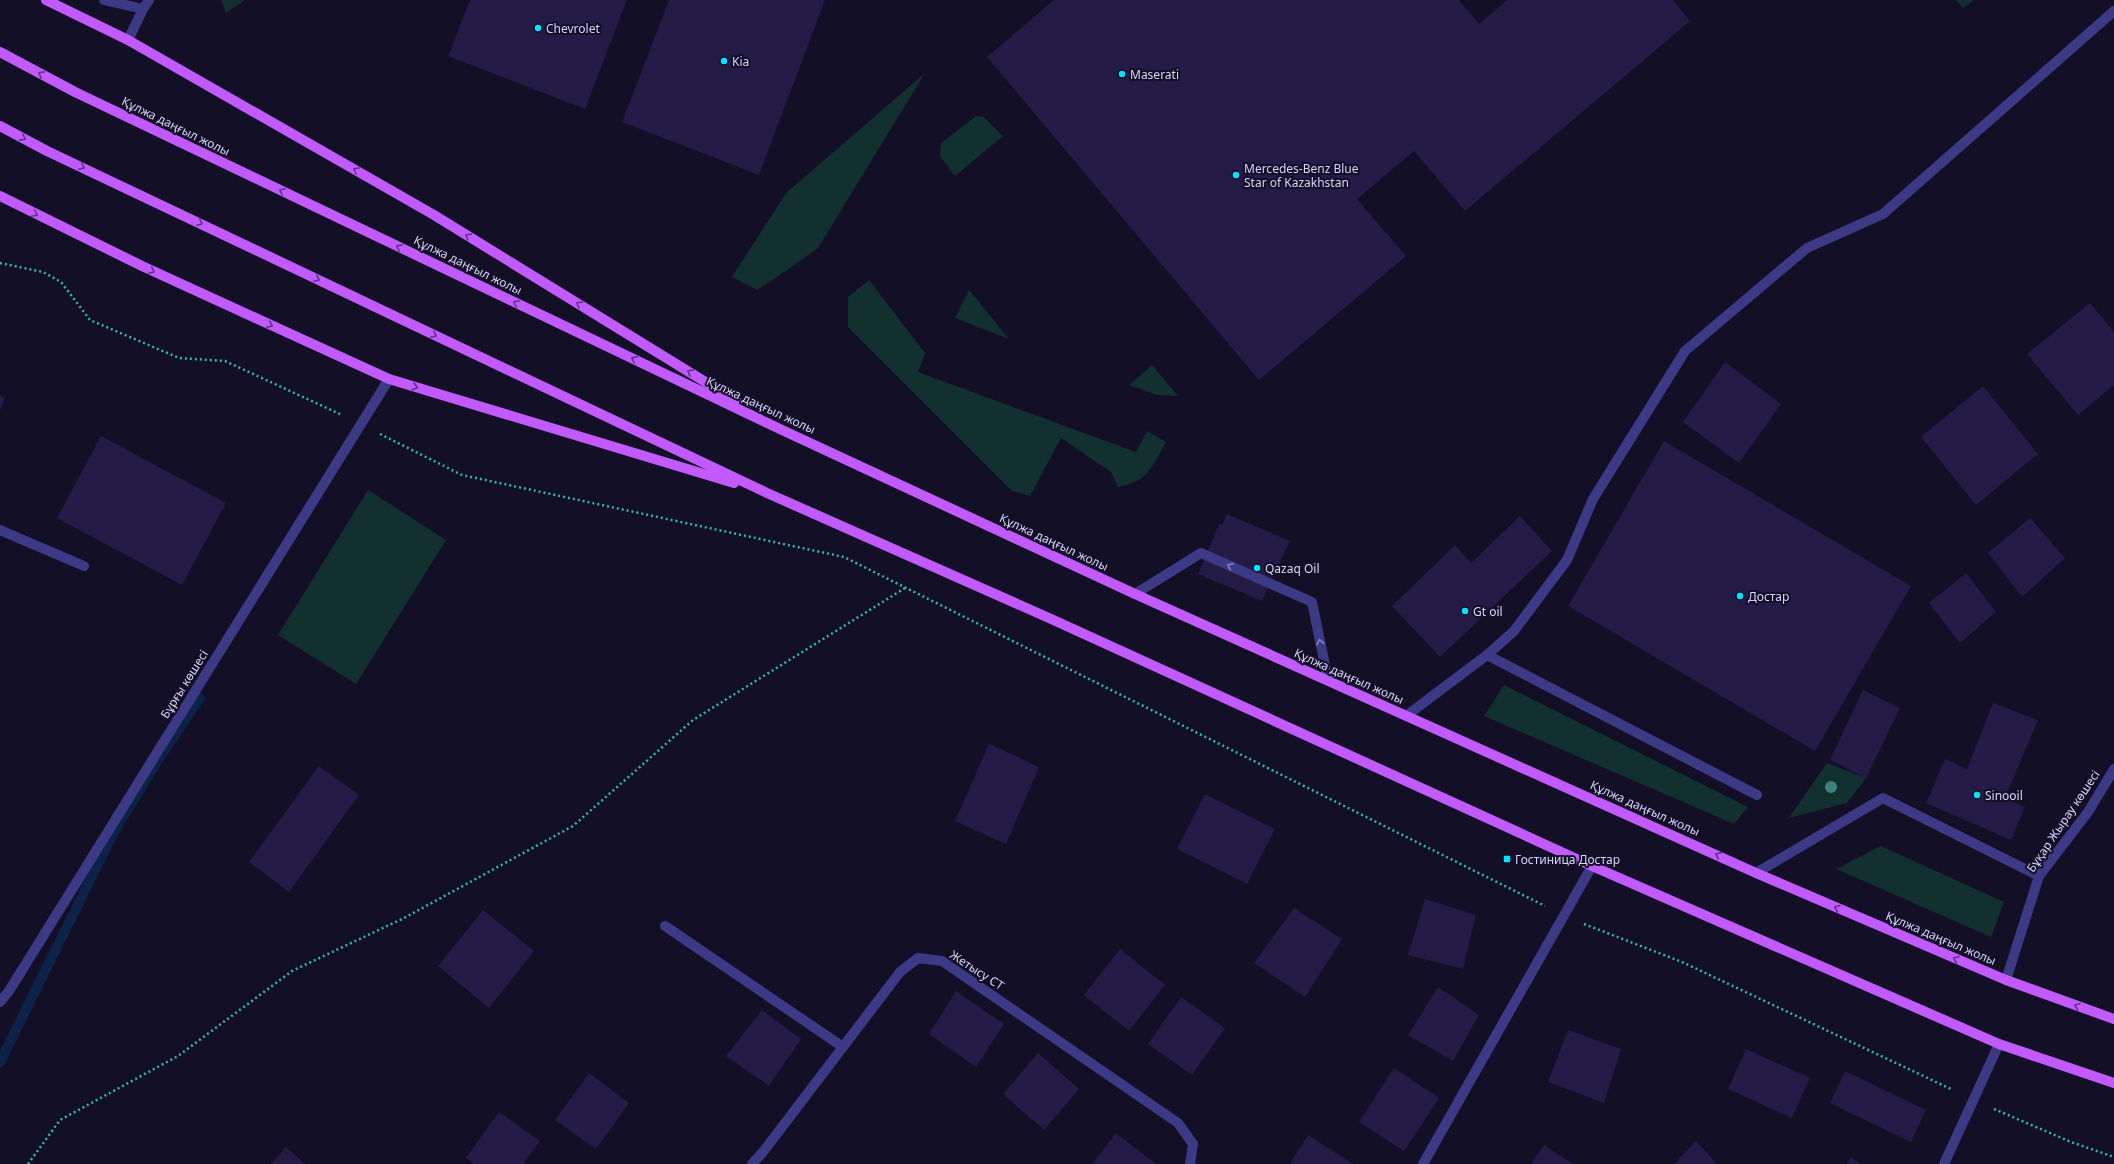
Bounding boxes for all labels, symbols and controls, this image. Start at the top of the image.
place label: Chevrolet [546,20,600,37]
marker: Chevrolet [533,23,543,33]
place label: Kia [732,53,749,70]
marker: Kia [719,56,729,66]
place label: Maserati [1130,66,1179,83]
marker: Maserati [1117,69,1127,79]
one-way arrow [38,71,45,79]
street label: Құлжа даңғыл жолы [119,92,233,160]
one-way arrow [19,133,27,141]
place label: Mercedes-Benz Blue Star of Kazakhstan [1244,160,1359,191]
one-way arrow [78,162,86,170]
one-way arrow [353,168,360,175]
marker: Mercedes-Benz Blue Star of Kazakhstan [1231,170,1241,180]
one-way arrow [278,188,286,196]
one-way arrow [31,209,38,217]
one-way arrow [195,218,203,226]
street label: Құлжа даңғыл жолы [411,231,525,299]
one-way arrow [465,233,472,241]
one-way arrow [396,244,403,252]
one-way arrow [147,266,155,274]
one-way arrow [313,274,320,282]
one-way arrow [513,300,521,308]
one-way arrow [576,302,583,309]
one-way arrow [266,320,273,328]
one-way arrow [430,330,438,338]
one-way arrow [630,356,638,364]
one-way arrow [687,370,694,377]
street label: Құлжа даңғыл жолы [704,372,818,438]
one-way arrow [411,382,418,391]
street label: Құлжа даңғыл жолы [997,509,1111,575]
place label: Qazaq Oil [1265,560,1320,577]
one-way arrow [1227,563,1234,571]
marker: Qazaq Oil [1252,563,1262,573]
place label: Достар [1748,588,1789,605]
marker: Достар [1735,591,1745,601]
place label: Gt oil [1473,603,1503,620]
marker: Gt oil [1460,606,1470,616]
one-way arrow [1316,638,1325,645]
street label: Құлжа даңғыл жолы [1292,644,1406,708]
street label: Бұрғы көшесі [156,646,212,722]
street label: Бұқар Жырау көшесі [2022,767,2104,875]
street label: Құлжа даңғыл жолы [1588,776,1702,840]
place label: Sinooil [1985,787,2023,804]
marker: Sinooil [1972,790,1982,800]
place label: Гостиница Достар [1515,851,1620,868]
one-way arrow [1714,852,1721,860]
marker: Гостиница Достар [1502,854,1512,864]
one-way arrow [1833,904,1840,912]
street label: Құлжа даңғыл жолы [1883,907,1999,969]
street label: Жетысу СТ [947,946,1008,994]
one-way arrow [1953,956,1960,964]
one-way arrow [2074,1002,2081,1010]

